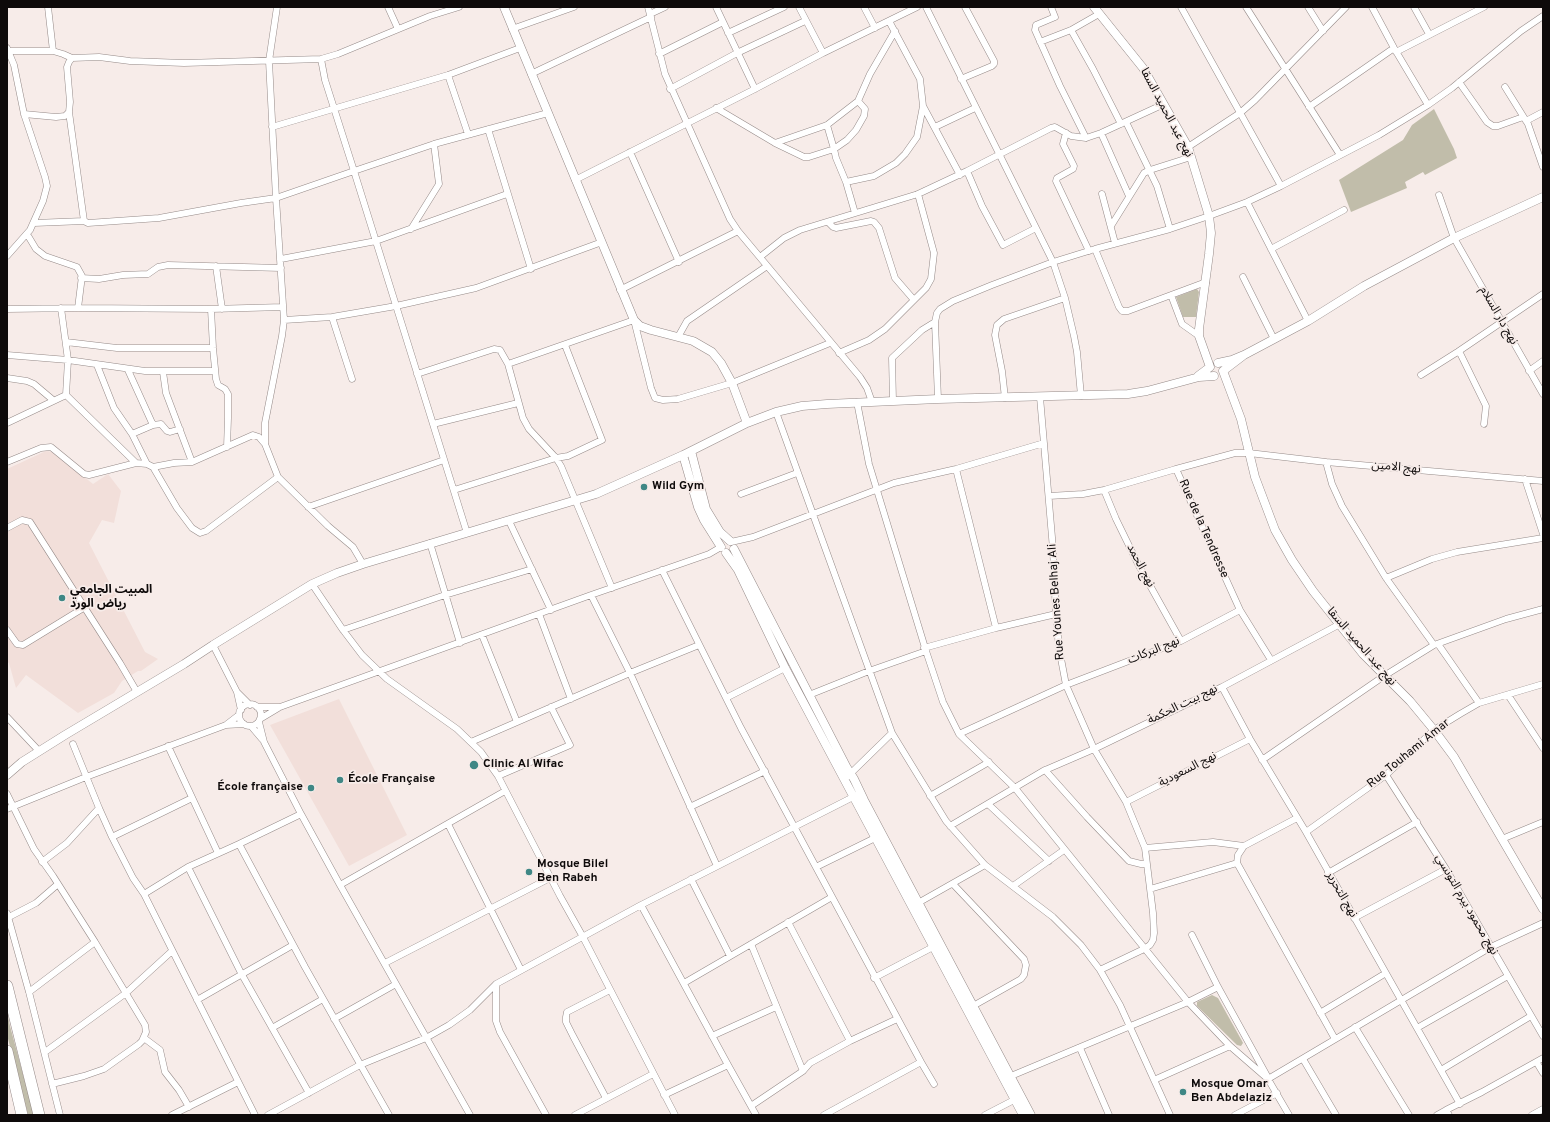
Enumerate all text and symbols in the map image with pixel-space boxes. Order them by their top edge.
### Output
street label: نهج عبد الحميد السقا [1136,66,1196,160]
street label: نهج دار السلام [1476,284,1520,348]
street label: نهج الامين [1371,459,1421,477]
street label: Rue de la Tendresse [1175,477,1231,581]
place label: Wild Gym [652,480,704,494]
marker: Wild Gym [639,482,649,492]
street label: نهج الحمد [1123,542,1157,590]
street label: Rue Younes Belhaj Ali [1046,543,1068,661]
place label: المبيت الجامعي رياض الورد [70,584,152,612]
marker: المبيت الجامعي رياض الورد [57,593,67,603]
street label: نهج عبد الحميد السقا [1323,605,1399,689]
street label: نهج البركات [1126,634,1182,668]
street label: نهج بيت الحكمة [1146,682,1220,728]
street label: Rue Touhami Amar [1365,716,1453,792]
street label: نهج السعودية [1157,749,1219,791]
place label: Clinic Al Wifac [483,758,564,772]
marker: Clinic Al Wifac [468,759,480,771]
place label: École Française [348,773,435,787]
marker: École Française [335,775,345,785]
place label: École française [217,781,303,795]
marker: École française [306,783,316,793]
street label: نهج محمود بيرم التونسي [1431,852,1501,958]
place label: Mosque Bilel Ben Rabeh [537,858,608,886]
marker: Mosque Bilel Ben Rabeh [524,867,534,877]
street label: نهج التحرير [1322,869,1360,921]
place label: Mosque Omar Ben Abdelaziz [1191,1078,1272,1106]
marker: Mosque Omar Ben Abdelaziz [1178,1087,1188,1097]

